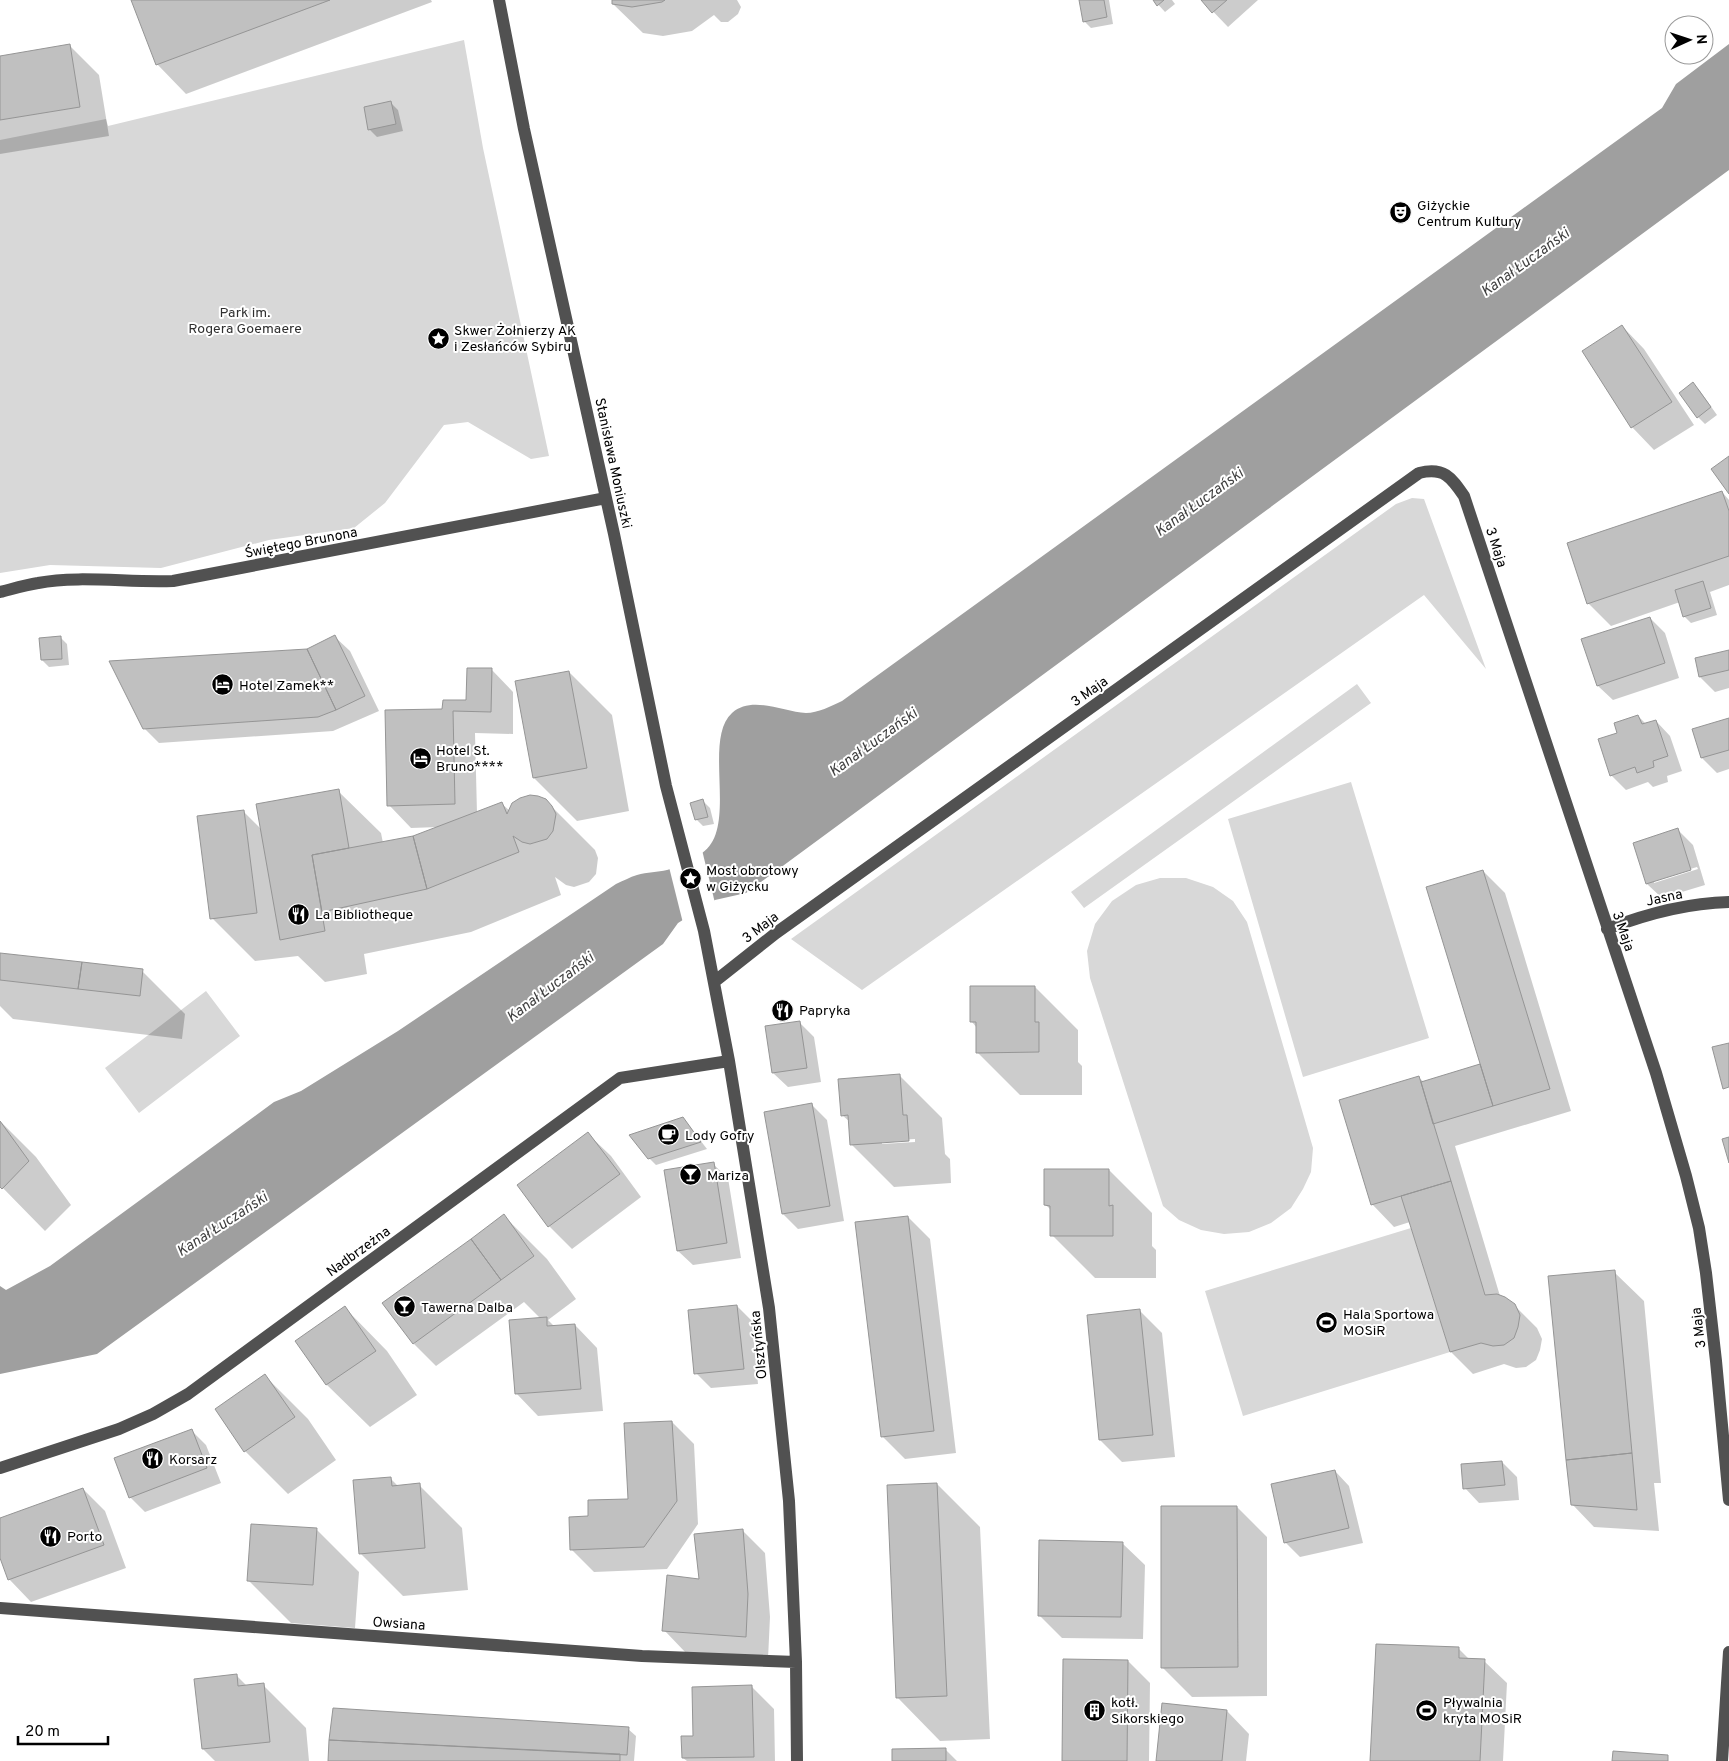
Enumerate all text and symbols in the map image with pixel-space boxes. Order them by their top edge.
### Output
north arrow [1664,15,1714,65]
text: N [1692,34,1709,45]
place label: Giżyckie Centrum Kultury [1417,198,1521,231]
theatre icon: Giżyckie Centrum Kultury [1389,201,1413,225]
water label: Kanał Łuczański [1478,224,1575,302]
park label: Park im. Rogera Goemaere [188,305,302,338]
place label: Skwer Żołnierzy AK i Zesłańców Sybiru [454,322,576,356]
place icon: Skwer Żołnierzy AK i Zesłańców Sybiru [426,326,450,350]
street label: Stanisława Moniuszki [590,396,635,530]
water label: Kanał Łuczański [1152,464,1249,542]
street label: Świętego Brunona [243,523,359,563]
street label: 3 Maja [1481,525,1510,570]
hotel icon: Hotel Zamek** [211,673,235,697]
street label: 3 Maja [1068,673,1112,711]
place label: Hotel Zamek** [239,678,334,695]
water label: Kanał Łuczański [826,704,923,782]
place label: Hotel St. Bruno**** [436,743,504,776]
hotel icon: Hotel St. Bruno**** [408,746,432,770]
place label: Most obrotowy w Giżycku [706,863,799,896]
place icon: Most obrotowy w Giżycku [678,866,702,890]
street label: Jasna [1645,886,1684,911]
restaurant icon: La Bibliotheque [287,902,311,926]
place label: La Bibliotheque [315,907,413,924]
street label: 3 Maja [739,909,782,947]
street label: 3 Maja [1608,909,1637,954]
water label: Kanał Łuczański [503,948,599,1027]
restaurant icon: Papryka [771,998,795,1022]
place label: Papryka [799,1003,850,1020]
cafe icon: Lody Gofry [657,1123,681,1147]
place label: Lody Gofry [685,1128,754,1145]
bar icon: Mariza [679,1163,703,1187]
place label: Mariza [707,1168,749,1185]
water label: Kanał Łuczański [174,1188,273,1262]
street label: Nadbrzeżna [324,1223,394,1281]
bar icon: Tawerna Dalba [393,1295,417,1319]
place label: Tawerna Dalba [421,1300,513,1317]
street label: 3 Maja [1689,1306,1710,1349]
place label: Hala Sportowa MOSiR [1343,1307,1434,1340]
street label: Olsztyńska [747,1310,772,1380]
sports icon: Hala Sportowa MOSiR [1315,1310,1339,1334]
restaurant icon: Korsarz [141,1447,165,1471]
place label: Korsarz [169,1452,217,1469]
restaurant icon: Porto [39,1524,63,1548]
place label: Porto [67,1529,102,1546]
street label: Owsiana [372,1614,426,1635]
place label: kotł. Sikorskiego [1111,1695,1184,1728]
place label: Pływalnia kryta MOSiR [1443,1695,1522,1728]
building icon: kotł. Sikorskiego [1083,1698,1107,1722]
sports icon: Pływalnia kryta MOSiR [1415,1698,1439,1722]
scale bar [18,1714,108,1746]
text: 20 m [25,1723,60,1742]

